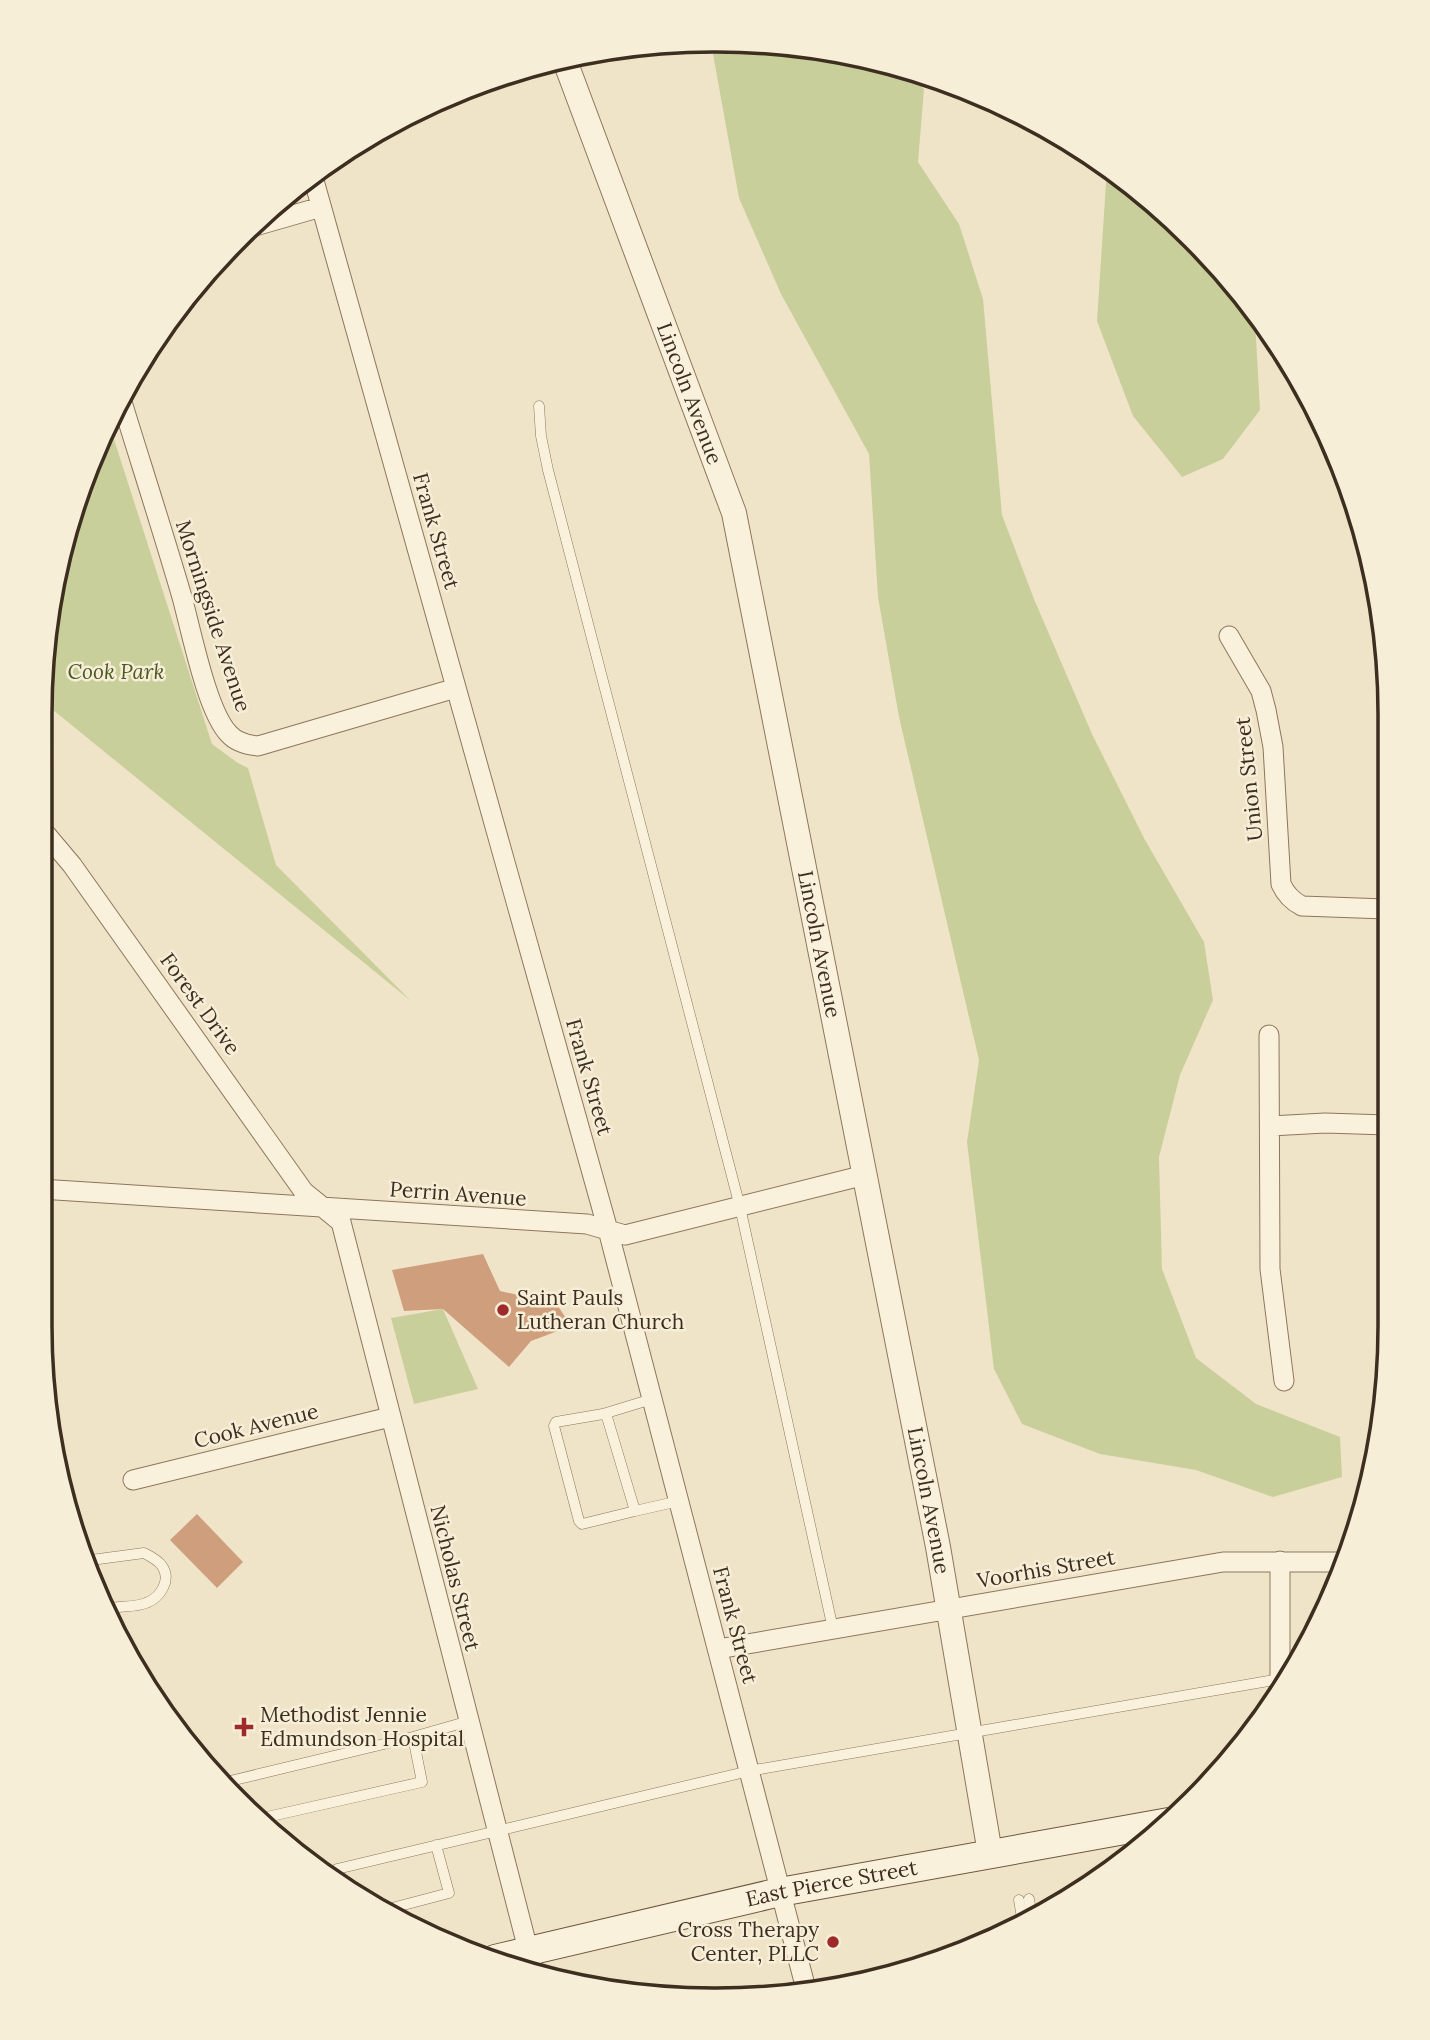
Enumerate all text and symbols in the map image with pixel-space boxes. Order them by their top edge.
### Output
street label: Lincoln Avenue [651,319,729,468]
street label: Frank Street [407,469,466,593]
street label: Morningside Avenue [170,517,257,715]
park label: Cook Park [68,658,164,685]
street label: Union Street [1228,715,1268,842]
street label: Lincoln Avenue [792,868,847,1020]
street label: Forest Drive [154,947,247,1060]
street label: Frank Street [560,1015,619,1139]
street label: Perrin Avenue [388,1175,528,1212]
place label: Saint Pauls Lutheran Church [517,1284,684,1335]
marker: Saint Pauls Lutheran Church [495,1302,511,1318]
street label: Cook Avenue [191,1397,321,1454]
street label: Lincoln Avenue [902,1424,956,1576]
street label: Nicholas Street [424,1502,487,1654]
street label: Voorhis Street [974,1543,1118,1594]
street label: Frank Street [707,1563,764,1687]
place label: Methodist Jennie Edmundson Hospital [260,1701,464,1752]
marker: Methodist Jennie Edmundson Hospital [234,1717,254,1737]
street label: East Pierce Street [743,1853,920,1913]
place label: Cross Therapy Center, PLLC [677,1916,819,1967]
marker: Cross Therapy Center, PLLC [825,1934,841,1950]

